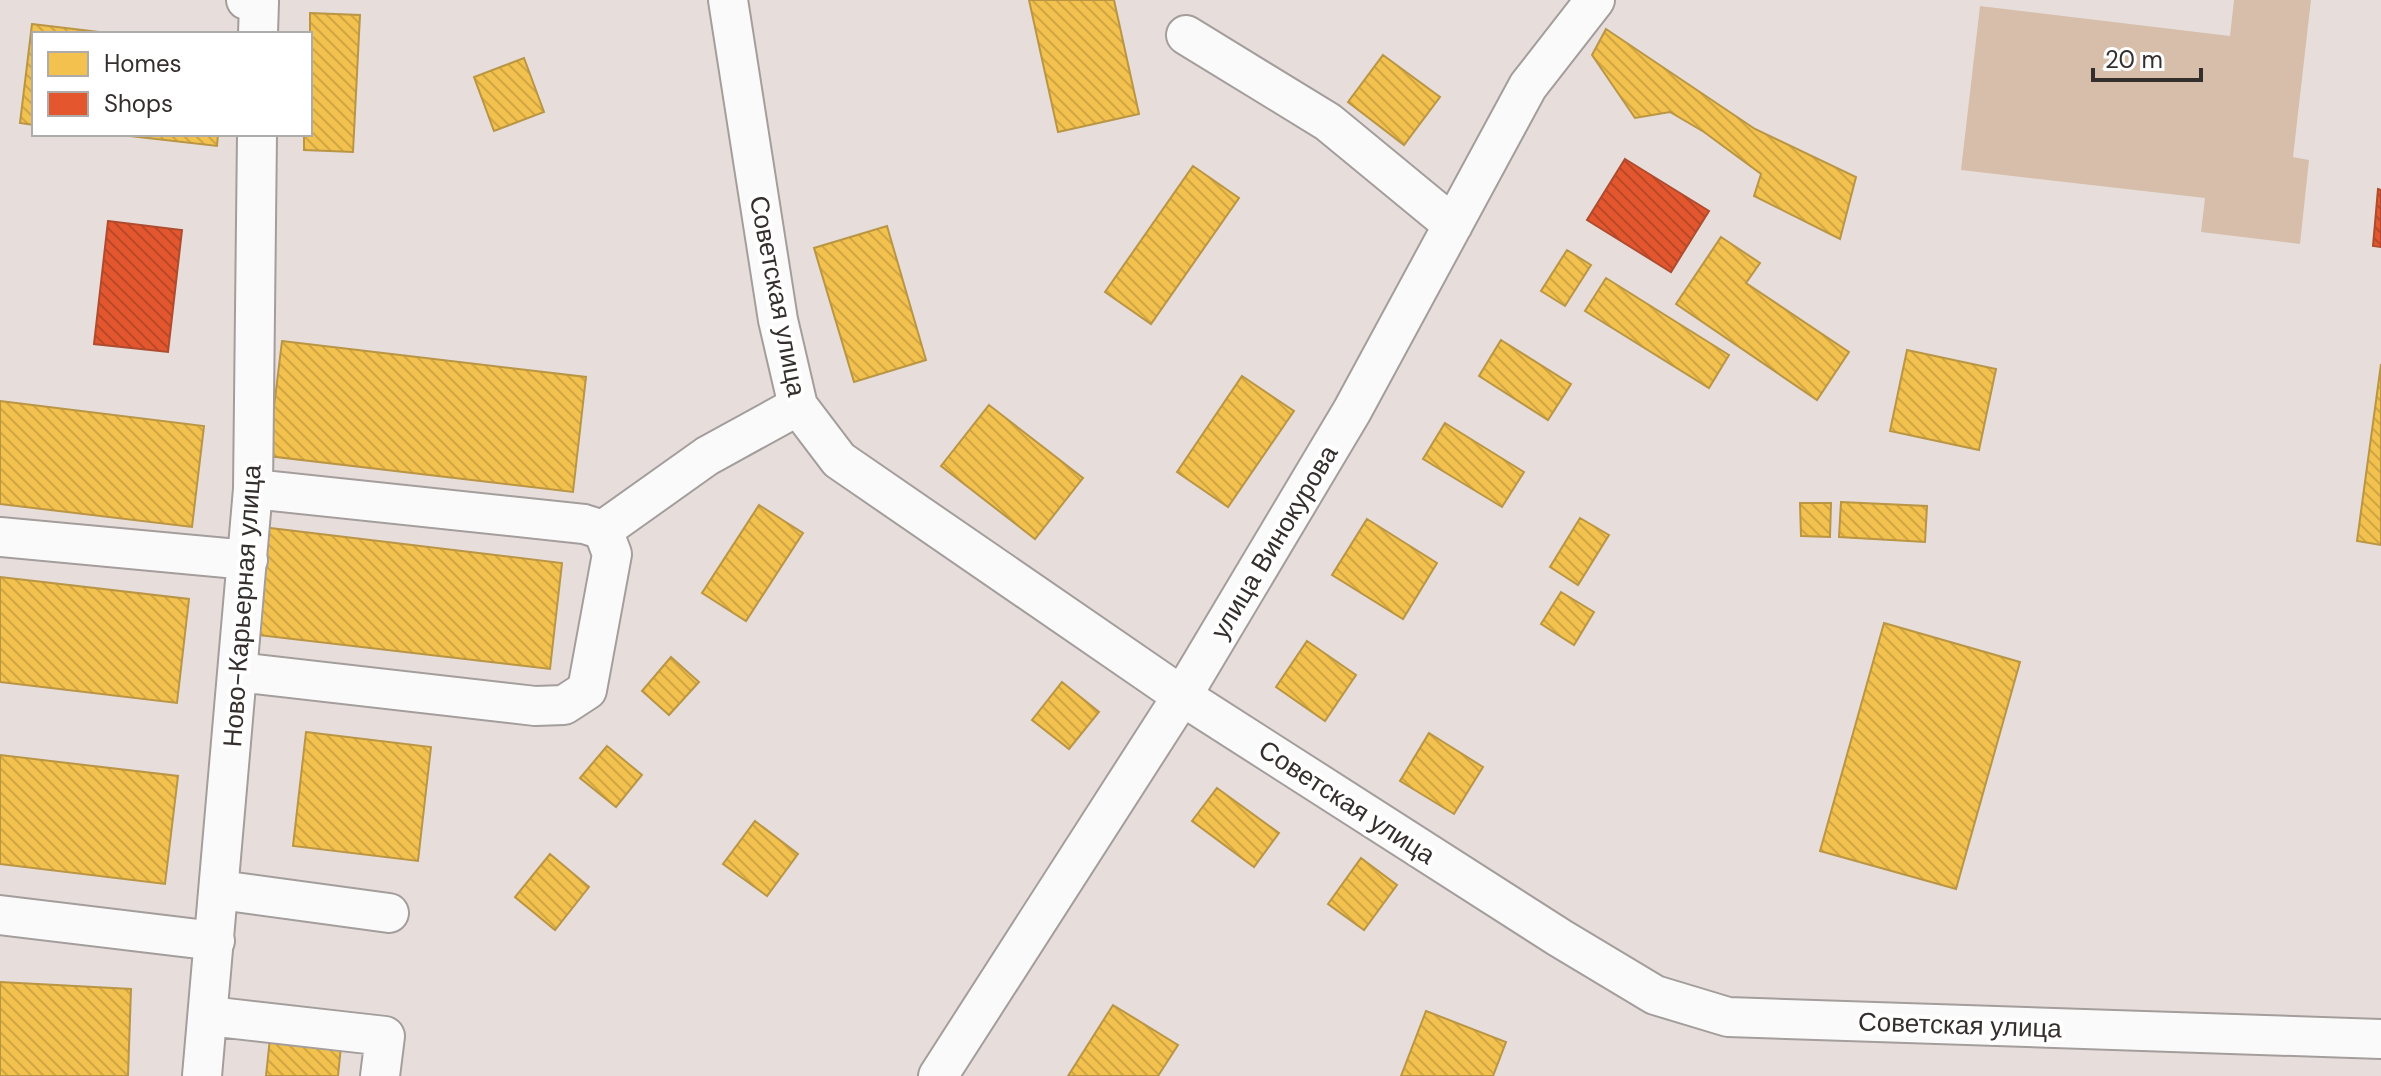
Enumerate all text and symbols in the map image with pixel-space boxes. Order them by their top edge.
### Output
legend [32,32,312,136]
scale bar [2093,32,2201,82]
text: 20 m [2105,44,2163,75]
text: Homes [104,48,182,79]
text: Shops [104,88,173,119]
street label: Советская улица [742,193,814,400]
street label: улица Винокурова [1203,438,1346,645]
street label: Ново-Карьерная улица [215,463,269,748]
street label: Советская улица [1252,732,1442,872]
street label: Советская улица [1858,1004,2063,1046]

